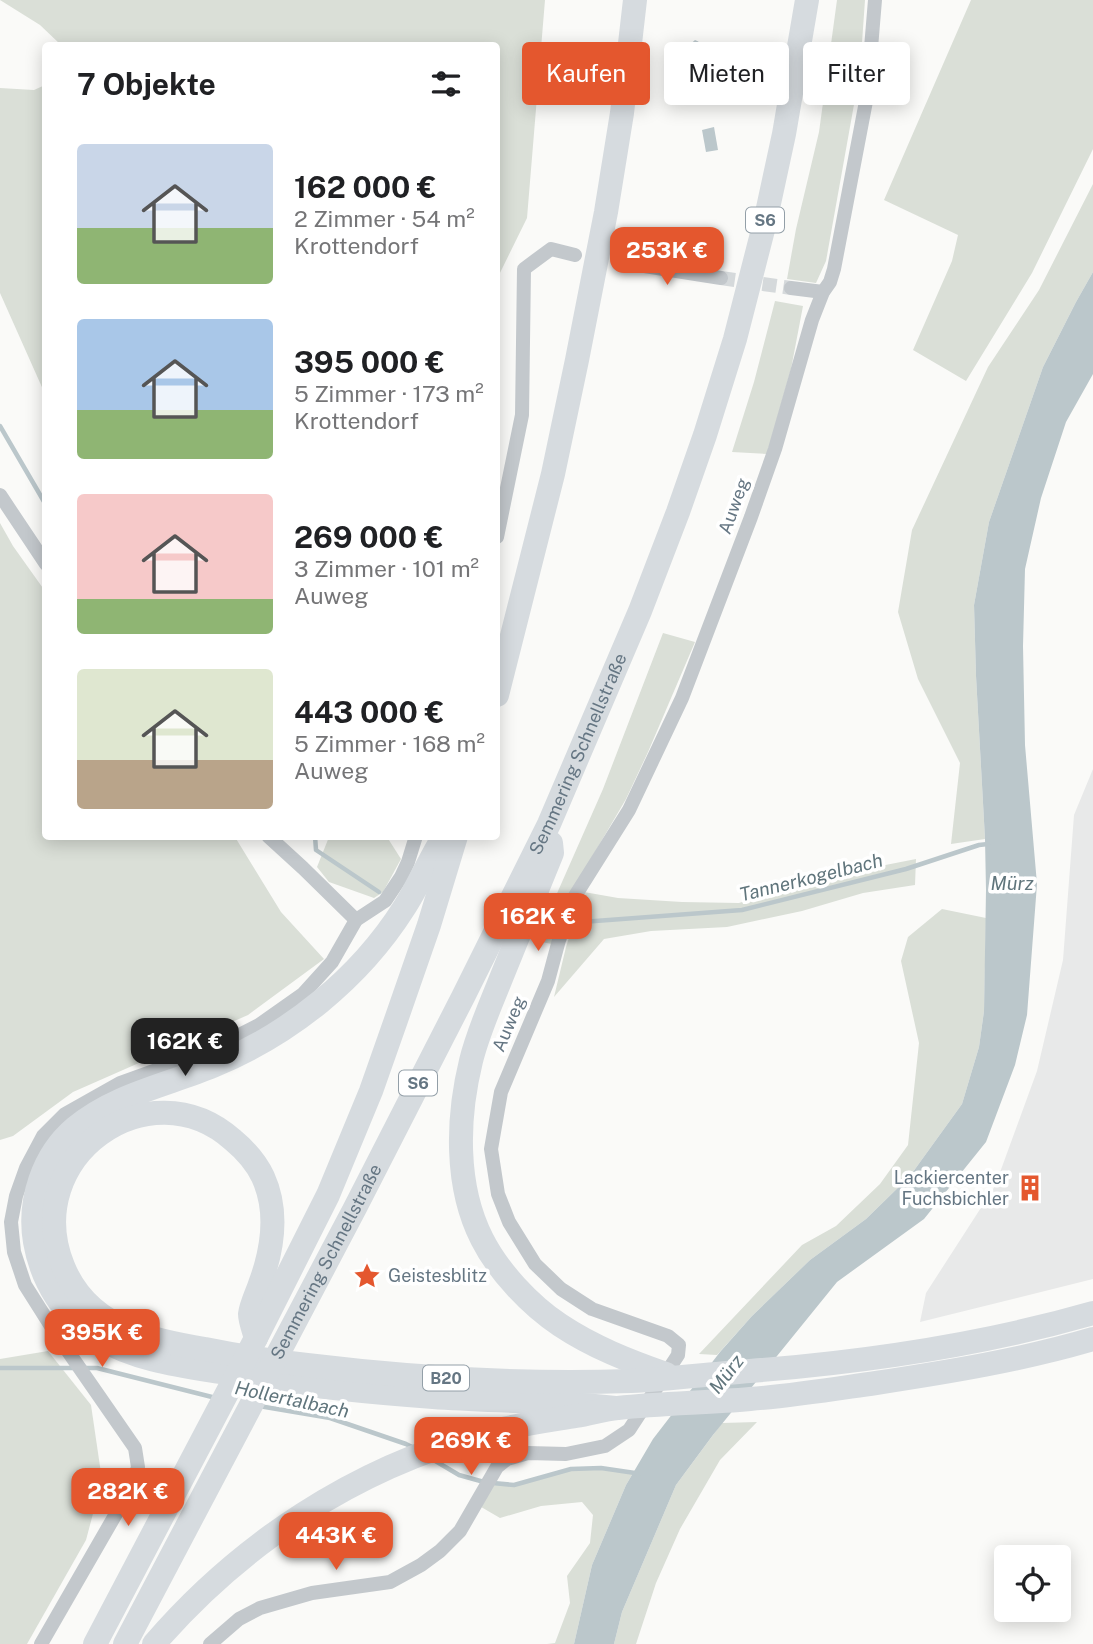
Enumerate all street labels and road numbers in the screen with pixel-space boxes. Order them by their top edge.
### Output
road number: S6 [746,208,784,232]
street label: Auweg [714,475,753,537]
street label: Semmering Schnellstraße [524,650,631,858]
street label: Auweg [487,993,530,1055]
road number: S6 [399,1070,437,1096]
street label: Semmering Schnellstraße [266,1160,386,1363]
road number: B20 [423,1366,469,1390]

